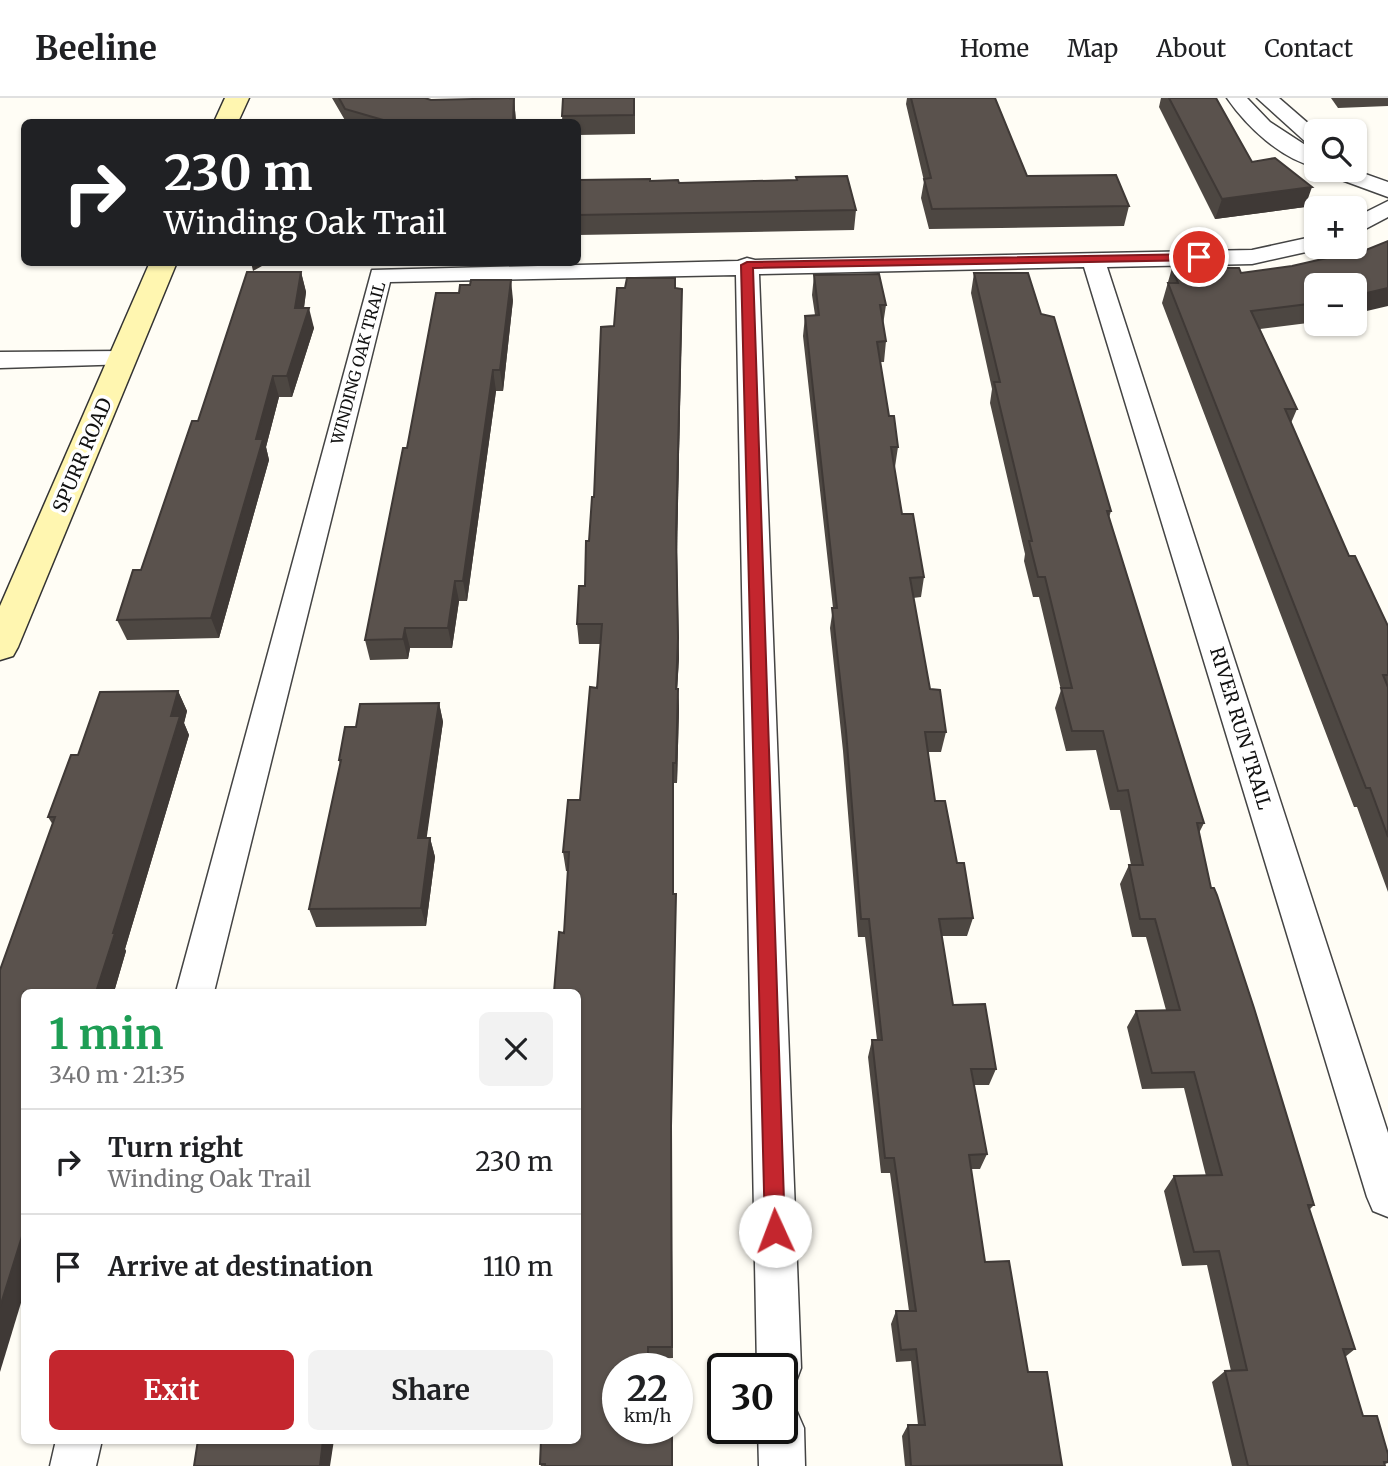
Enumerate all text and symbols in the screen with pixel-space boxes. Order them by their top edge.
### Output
text: Beeline [35,28,157,69]
text: Home [960,33,1029,64]
text: Map [1067,33,1118,64]
text: About [1156,33,1226,64]
text: Contact [1264,33,1353,64]
map controls [1304,119,1367,336]
button: search [1304,119,1367,182]
text: 230 m [164,142,312,203]
icon: right [49,147,140,238]
button: + [1304,196,1367,259]
text: Winding Oak Trail [164,203,447,243]
pin [1169,227,1229,287]
icon: arrive [1180,238,1218,276]
button: − [1304,273,1367,336]
street label: WINDING OAK TRAIL [326,279,389,448]
street label: SPURR ROAD [47,394,117,516]
street label: RIVER RUN TRAIL [1205,644,1277,812]
text: 1 min [49,1008,163,1060]
button: close [479,1012,553,1086]
text: 340 m · 21:35 [49,1060,185,1089]
text: Turn right [108,1131,243,1164]
icon: right [49,1143,87,1181]
text: 230 m [475,1145,553,1178]
text: Winding Oak Trail [108,1164,311,1193]
position arrow [738,1194,812,1268]
icon: arrive [49,1248,87,1286]
text: Arrive at destination [108,1250,373,1283]
text: 110 m [483,1250,553,1283]
button: Exit [49,1350,294,1430]
button: Share [308,1350,553,1430]
speed limit sign: 30 [707,1353,798,1444]
text: 22 [627,1367,668,1411]
text: km/h [624,1404,671,1427]

